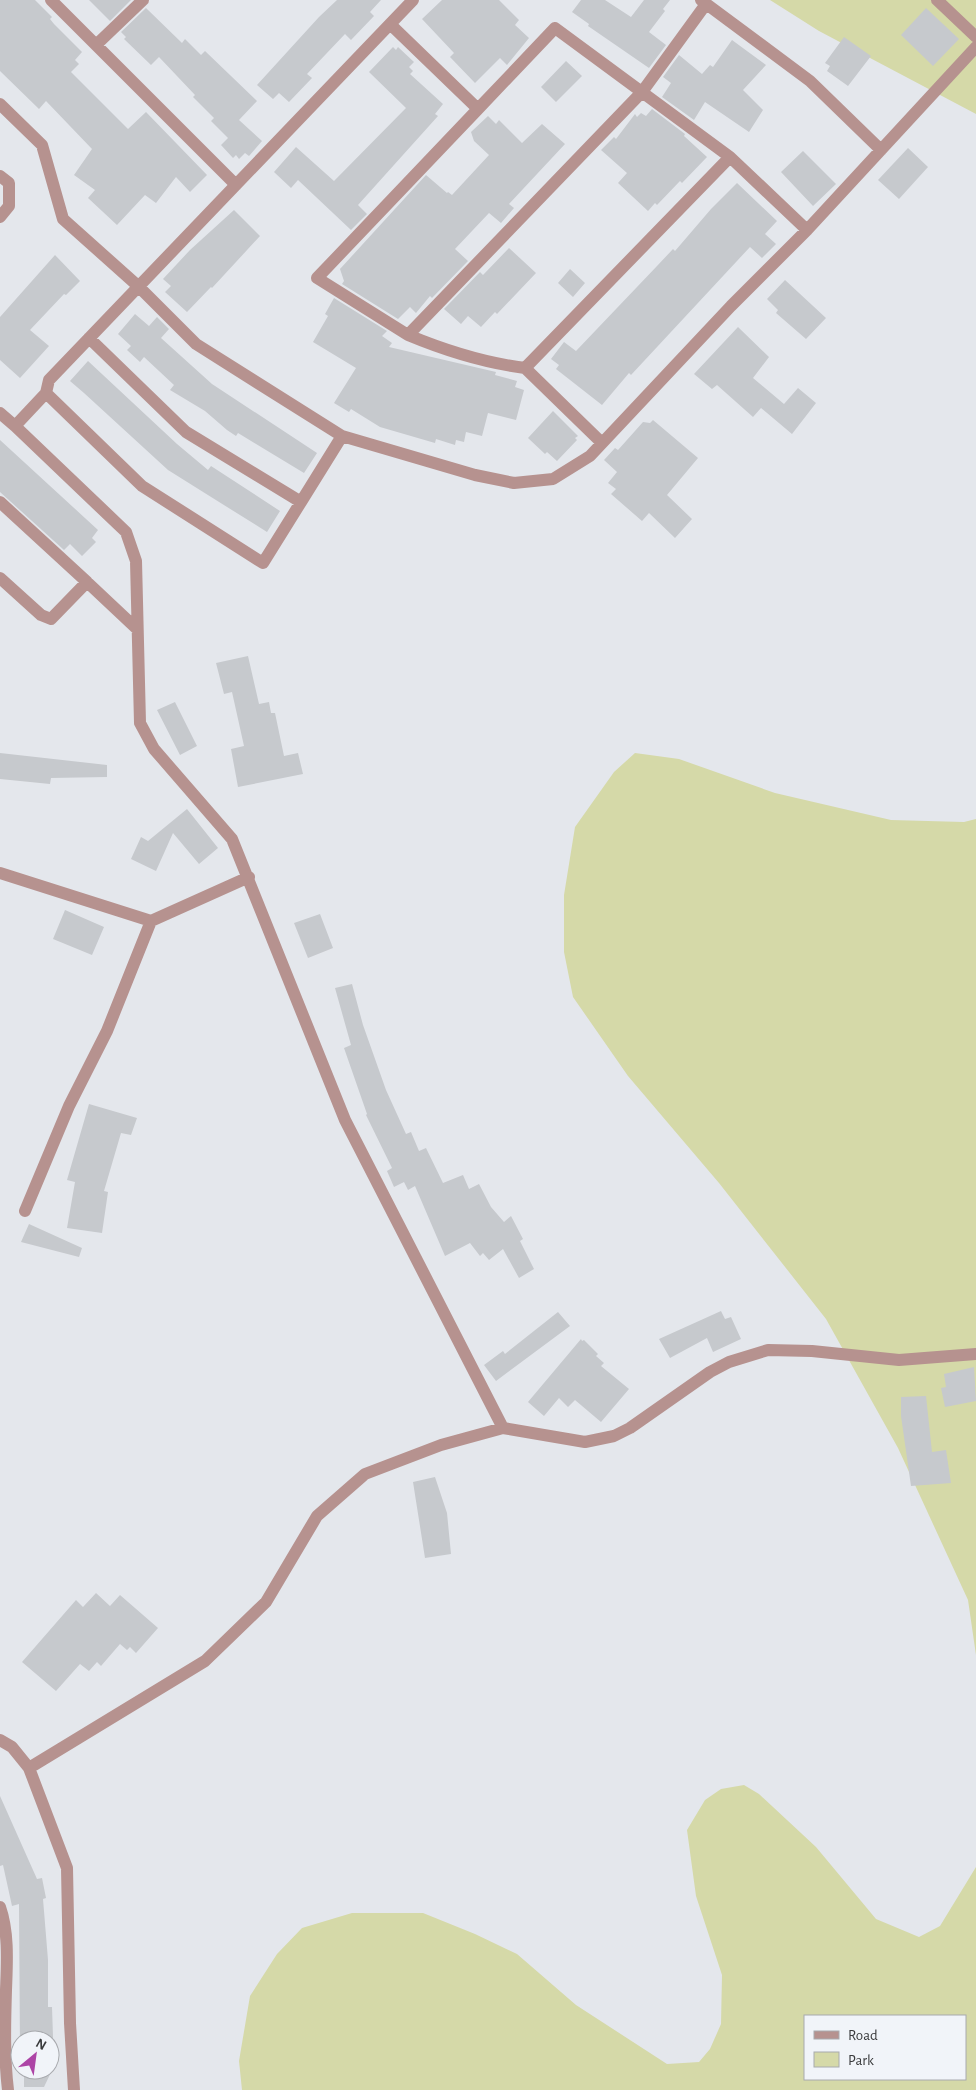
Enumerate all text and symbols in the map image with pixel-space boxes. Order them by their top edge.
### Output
legend [804,2015,966,2080]
text: Road [848,2028,878,2043]
north arrow [10,2030,60,2080]
text: N [33,2036,48,2053]
text: Park [848,2053,874,2068]

